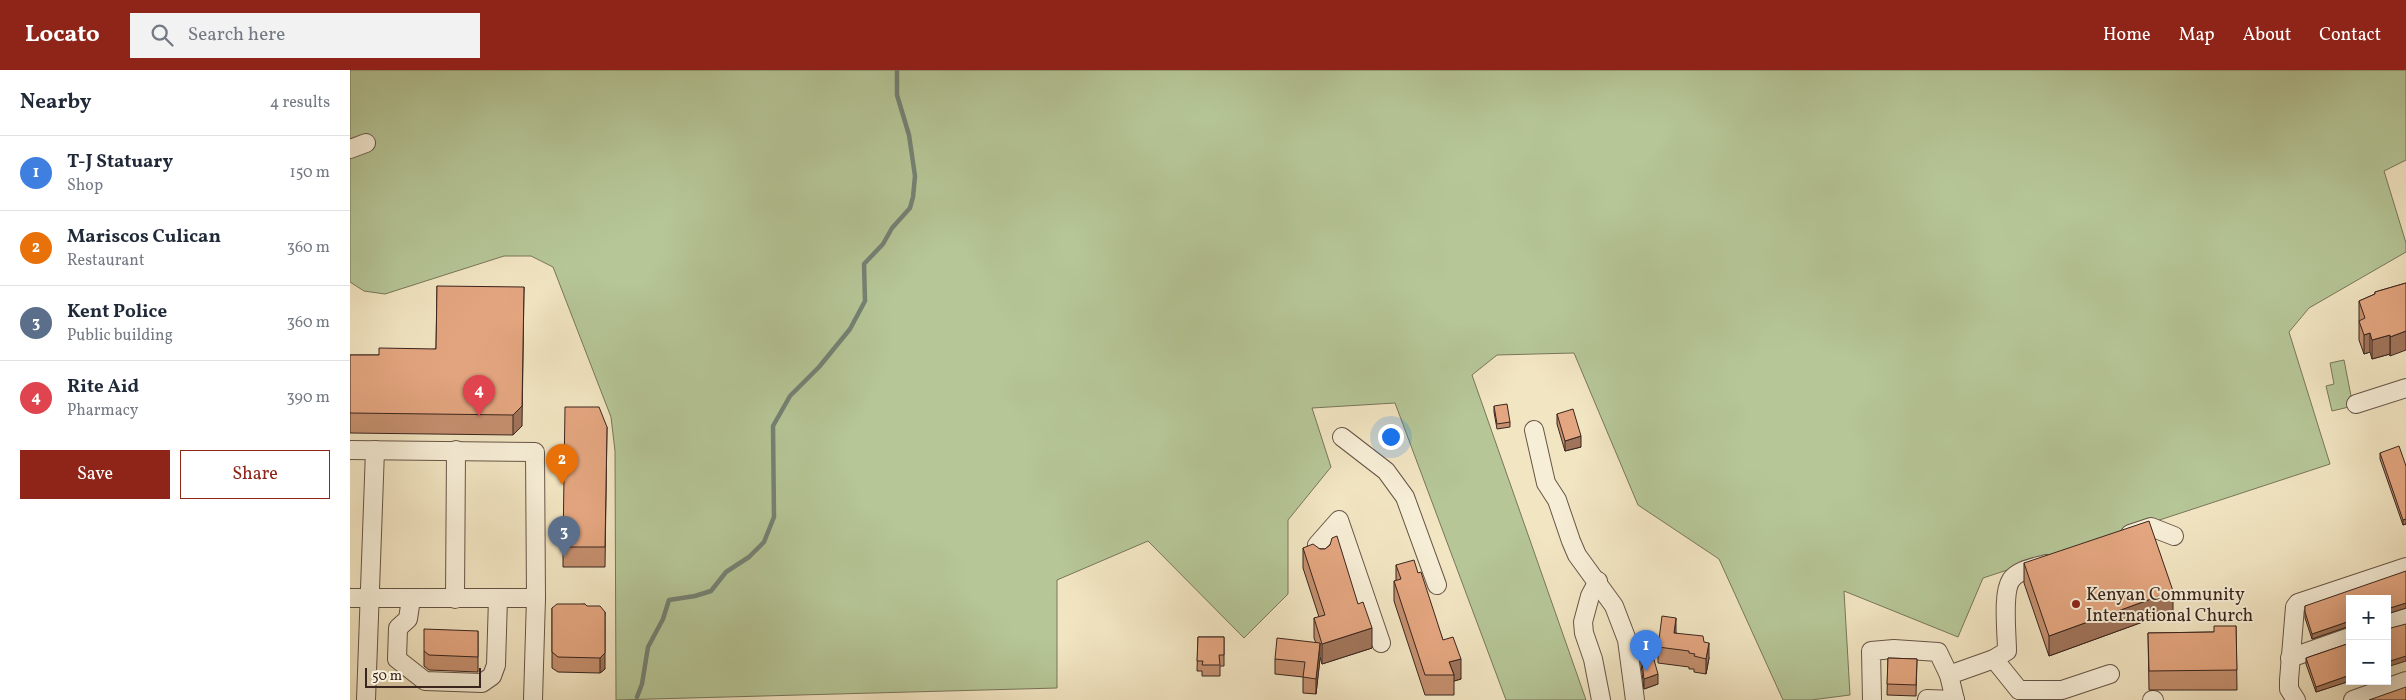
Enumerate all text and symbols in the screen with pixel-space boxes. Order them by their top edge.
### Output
search box [130,13,480,58]
text: Locato [25,18,100,52]
icon: search [148,21,176,49]
text: Search here [188,22,285,48]
text: Home [2103,23,2151,48]
text: Map [2179,23,2215,48]
text: About [2243,23,2291,48]
text: Contact [2319,23,2381,48]
text: Nearby [20,88,91,117]
text: 4 results [270,92,330,114]
text: T-J Statuary [67,149,173,175]
text: 1 [33,162,39,184]
text: 150 m [289,162,330,184]
text: Shop [67,175,103,197]
text: Mariscos Culican [67,224,221,250]
text: 2 [32,237,40,259]
text: 360 m [287,237,330,259]
text: Restaurant [67,250,145,272]
text: Kent Police [67,299,167,325]
text: 3 [32,312,40,334]
text: 360 m [287,312,330,334]
text: Public building [67,325,173,347]
text: Rite Aid [67,374,139,400]
pin: 4 [463,375,495,416]
text: 4 [31,387,41,409]
text: 390 m [287,387,330,409]
text: Pharmacy [67,400,138,422]
your location [1378,424,1404,450]
pin: 2 [546,444,578,485]
button: Save [20,450,170,499]
button: Share [180,450,330,499]
pin: 3 [548,516,580,557]
place label: Kenyan Community International Church [2086,583,2254,629]
map controls [2346,595,2391,685]
button: + [2346,595,2391,640]
marker: Kenyan Community International Church [2070,598,2082,610]
pin: 1 [1630,630,1662,671]
button: − [2346,640,2391,685]
scale bar [365,665,481,688]
text: 50 m [372,667,402,686]

